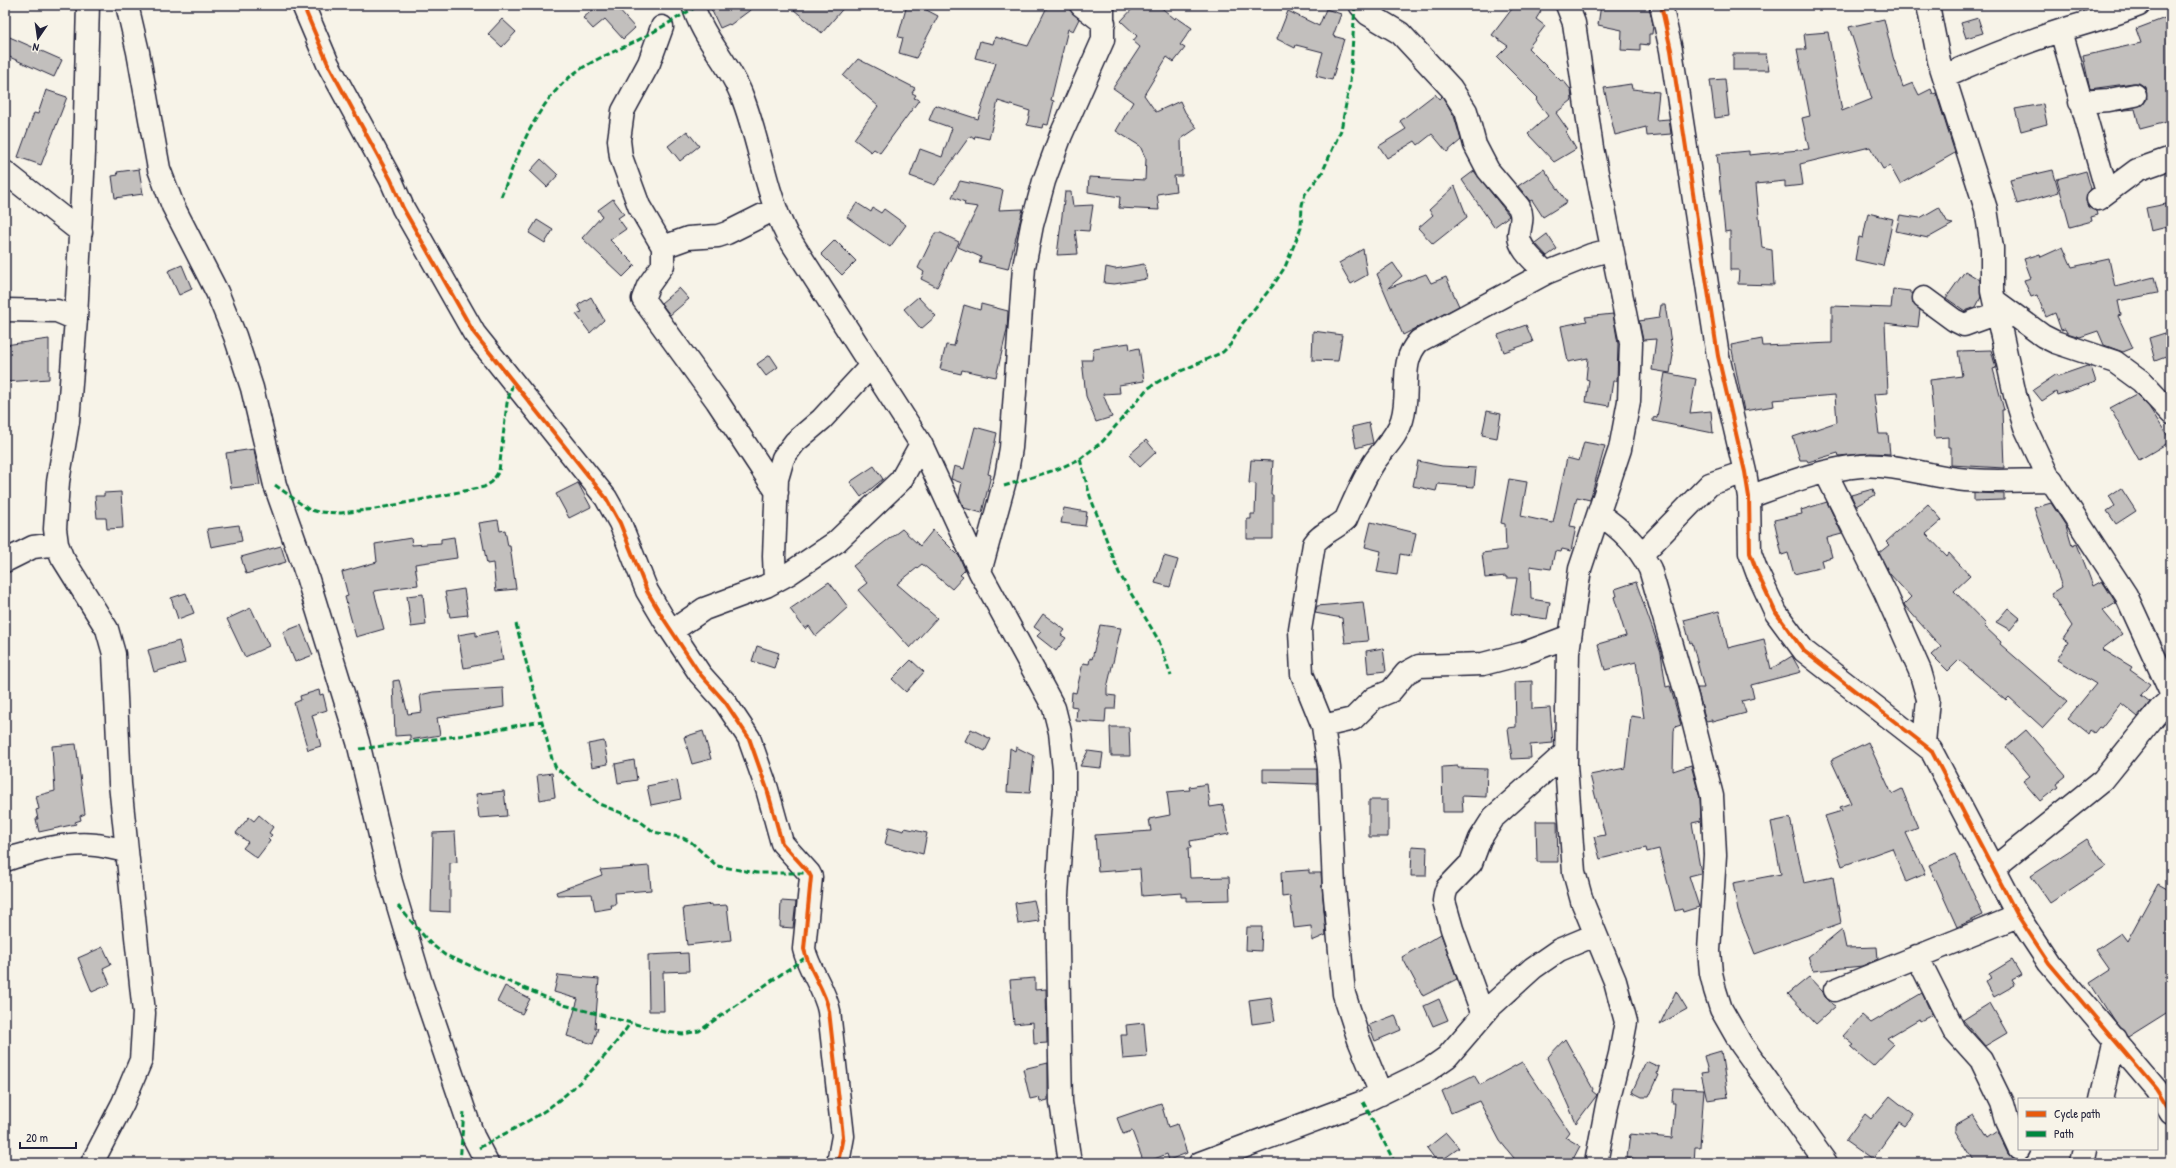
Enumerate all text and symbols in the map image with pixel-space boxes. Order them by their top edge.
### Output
north arrow [18,18,58,58]
text: N [31,40,40,55]
legend [2018,1098,2158,1150]
text: Cycle path [2054,1105,2100,1122]
scale bar [20,1124,76,1150]
text: Path [2054,1125,2074,1142]
text: 20 m [26,1129,48,1146]

